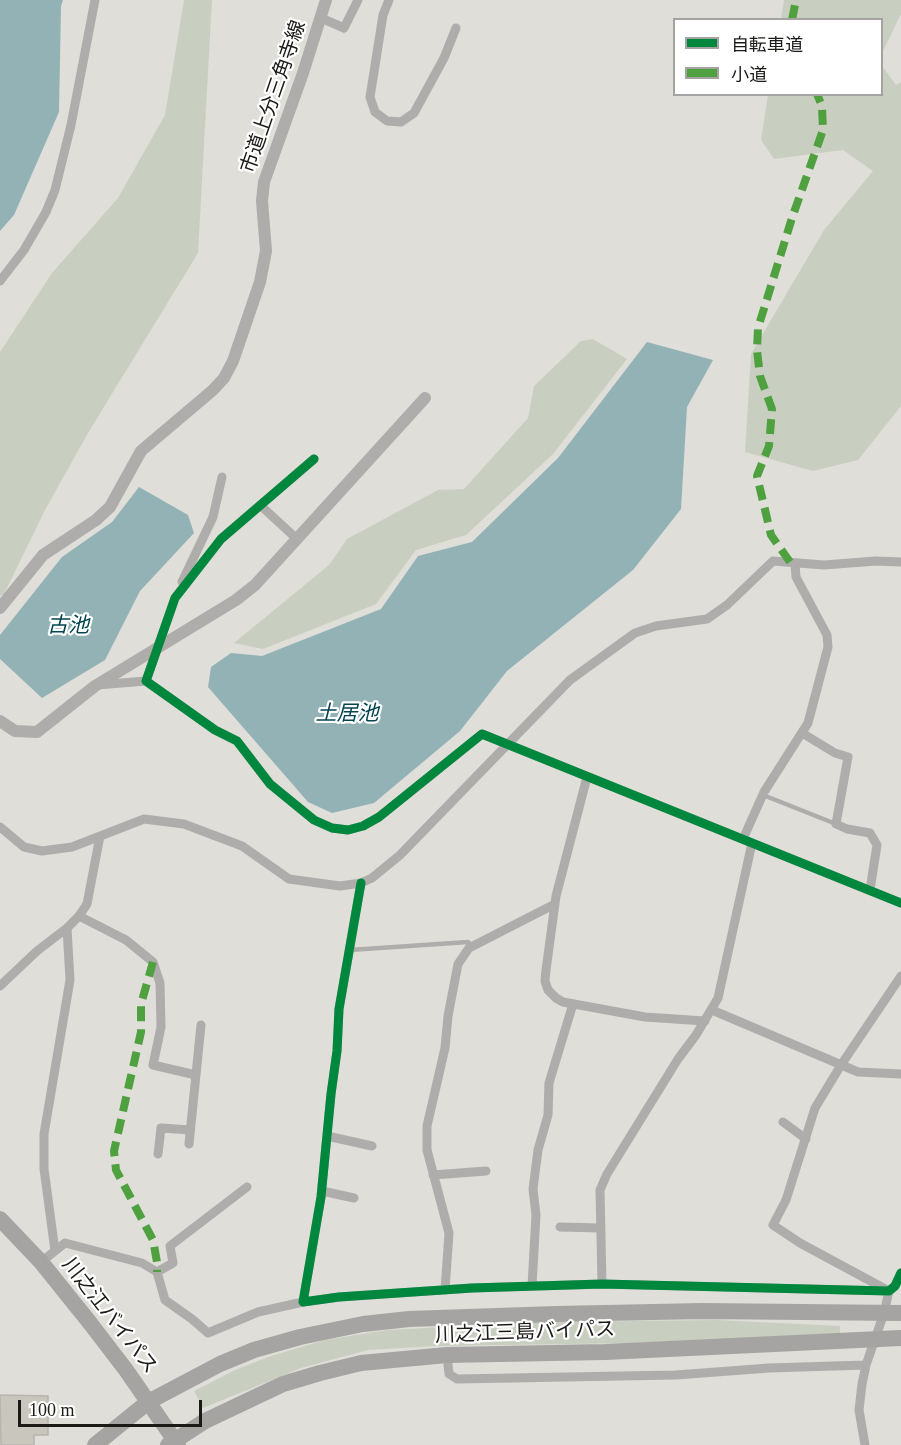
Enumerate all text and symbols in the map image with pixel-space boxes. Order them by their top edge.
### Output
street label: 市道上分三角寺線 [237,17,311,177]
legend [673,18,883,96]
text: 自転車道 [731,35,803,55]
text: 小道 [731,65,767,85]
water label: 古池 [47,613,89,639]
water label: 土居池 [316,701,378,727]
street label: 川之江バイパス [56,1253,162,1379]
street label: 川之江三島バイパス [435,1318,615,1348]
scale bar [21,1388,206,1426]
text: 100 m [29,1400,75,1420]

